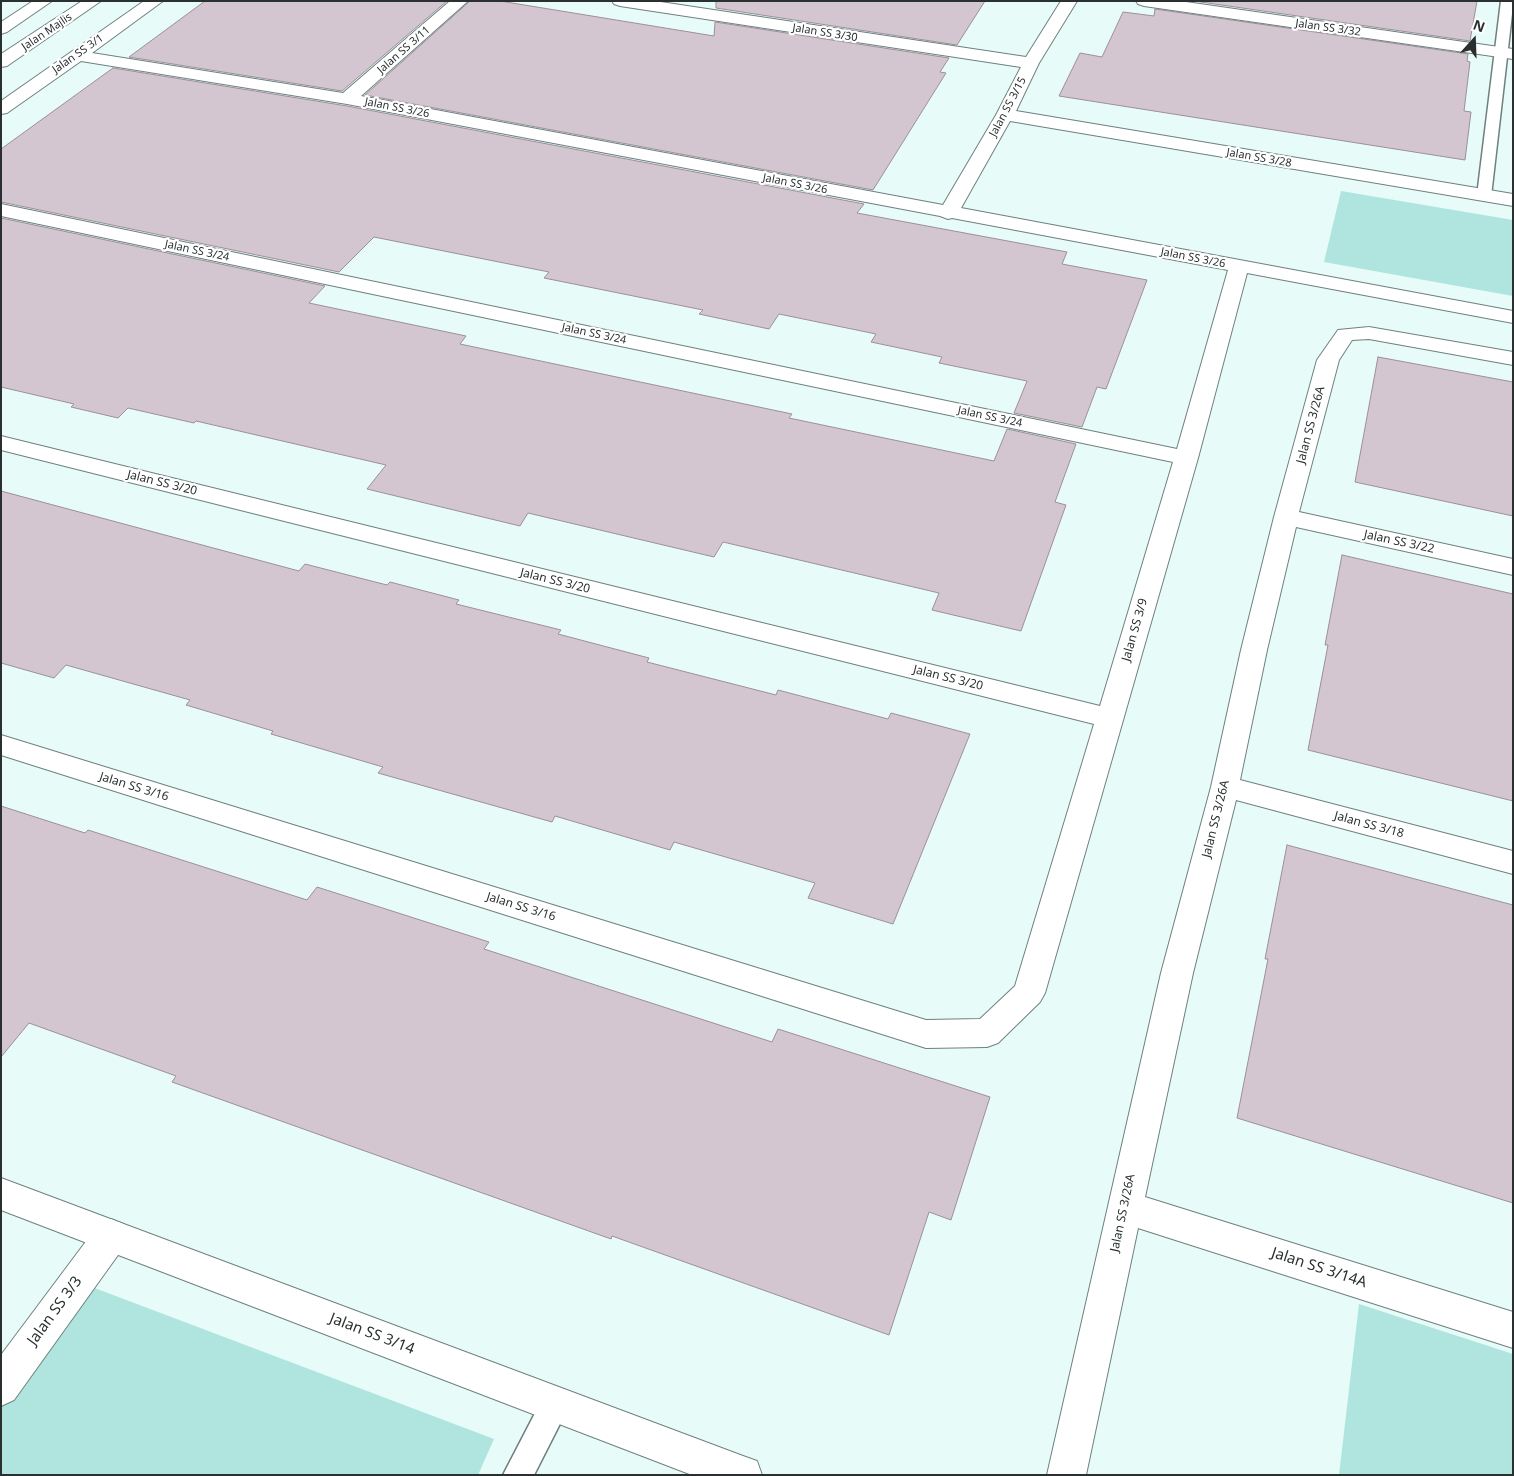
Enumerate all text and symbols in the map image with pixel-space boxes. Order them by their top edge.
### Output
street label: Jalan Majlis [19,10,75,54]
north arrow [1449,15,1499,65]
text: N [1471,15,1488,36]
street label: Jalan SS 3/32 [1295,17,1361,39]
street label: Jalan SS 3/30 [791,21,859,45]
street label: Jalan SS 3/11 [375,23,433,77]
street label: Jalan SS 3/1 [50,32,106,76]
street label: Jalan SS 3/15 [987,75,1029,139]
street label: Jalan SS 3/26 [363,95,431,121]
street label: Jalan SS 3/28 [1225,146,1293,170]
street label: Jalan SS 3/26 [761,171,829,197]
street label: Jalan SS 3/24 [163,238,231,264]
street label: Jalan SS 3/26 [1159,245,1227,271]
street label: Jalan SS 3/24 [560,321,628,347]
street label: Jalan SS 3/26A [1294,385,1328,465]
street label: Jalan SS 3/24 [956,404,1024,430]
street label: Jalan SS 3/20 [125,467,199,499]
street label: Jalan SS 3/22 [1362,528,1436,556]
street label: Jalan SS 3/20 [518,565,592,597]
street label: Jalan SS 3/9 [1119,597,1151,663]
street label: Jalan SS 3/20 [911,662,985,694]
street label: Jalan SS 3/16 [98,770,170,804]
street label: Jalan SS 3/26A [1199,779,1233,859]
street label: Jalan SS 3/18 [1332,809,1406,841]
street label: Jalan SS 3/16 [485,890,557,924]
street label: Jalan SS 3/26A [1108,1173,1138,1253]
street label: Jalan SS 3/14A [1269,1244,1369,1292]
street label: Jalan SS 3/3 [24,1273,86,1349]
street label: Jalan SS 3/14 [327,1310,417,1358]

